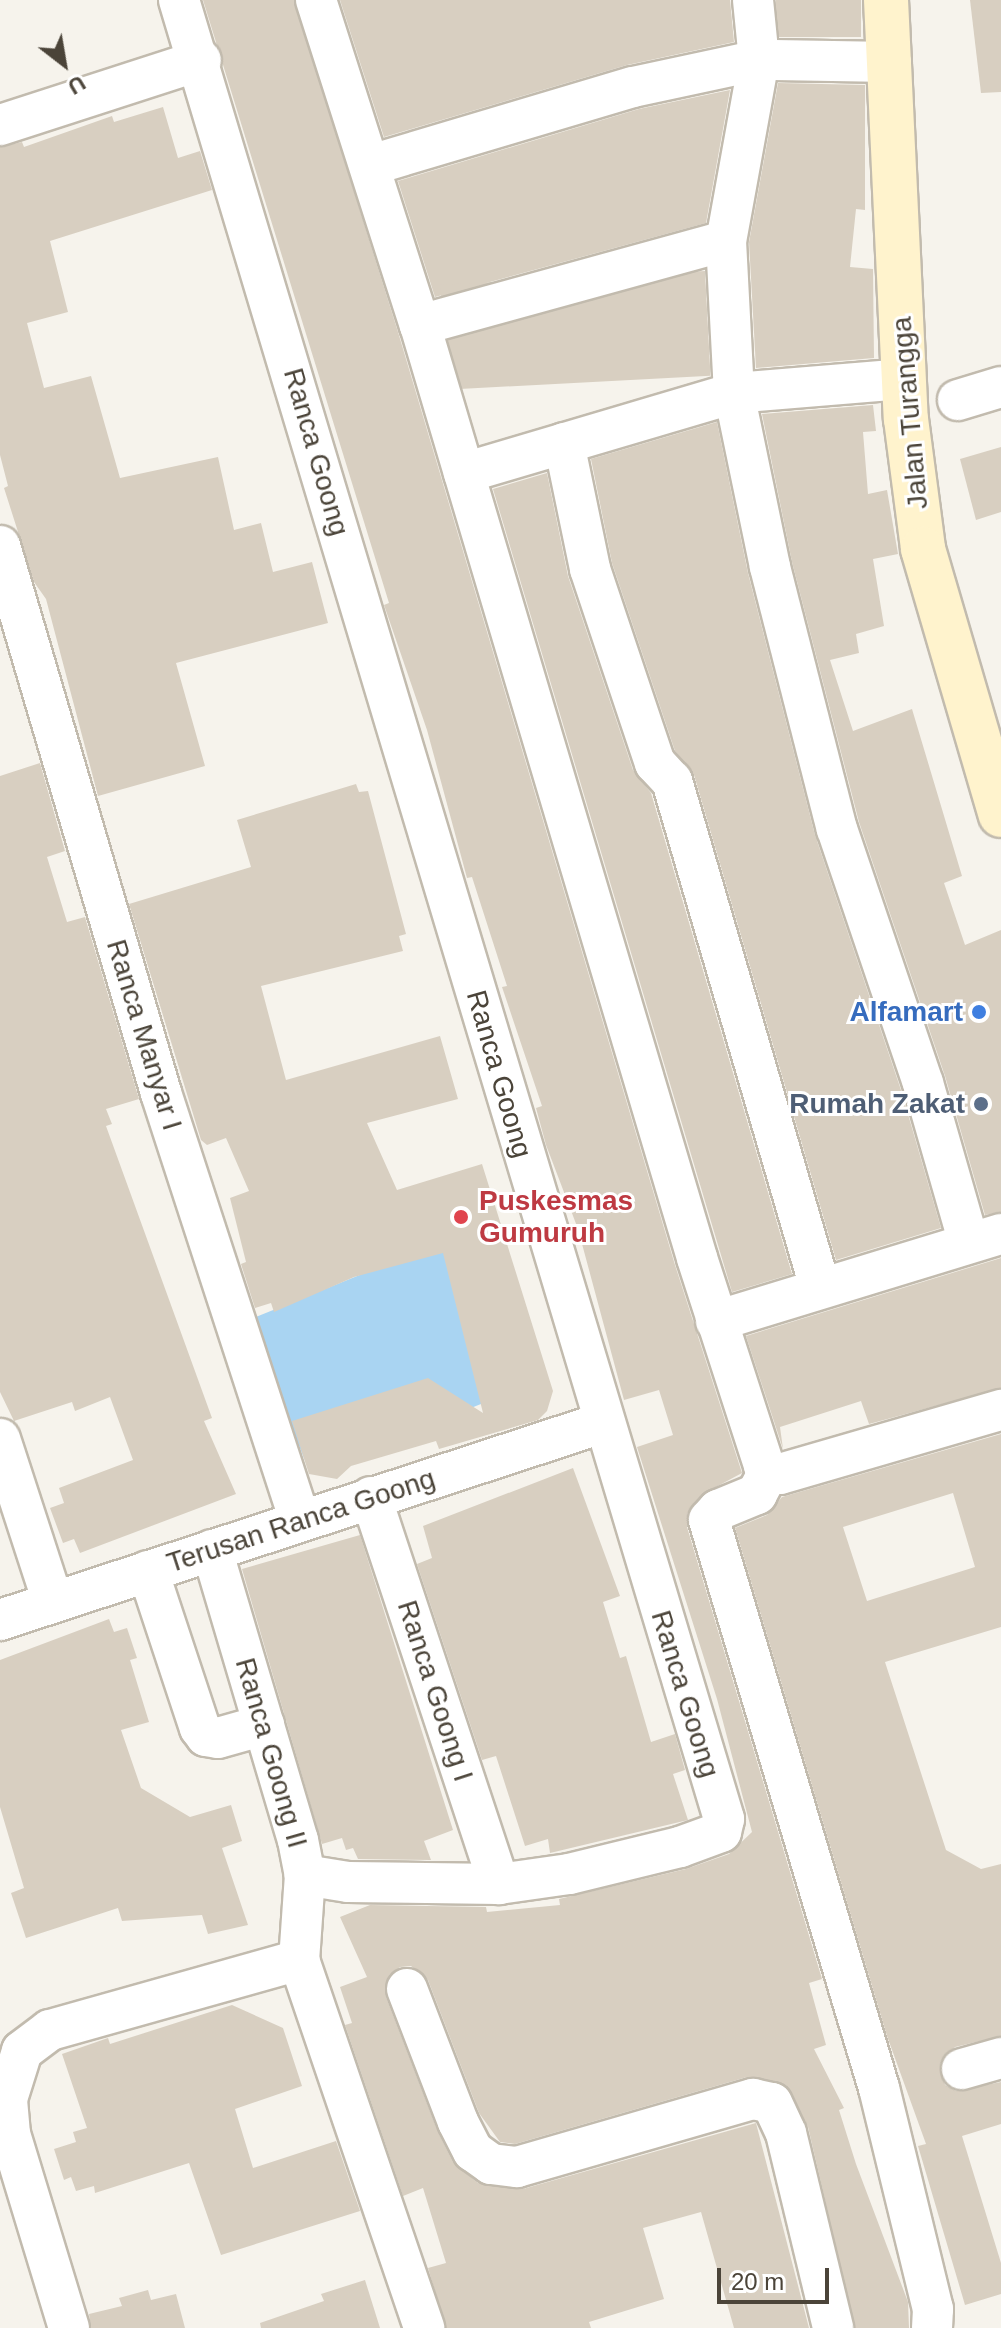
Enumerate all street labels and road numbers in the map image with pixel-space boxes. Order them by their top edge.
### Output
street label: Jalan Turangga [885,315,935,511]
street label: Ranca Goong [276,364,356,540]
street label: Ranca Manyar I [99,936,189,1134]
street label: Ranca Goong [459,986,539,1162]
street label: Terusan Ranca Goong [163,1462,439,1580]
street label: Ranca Goong I [390,1596,480,1786]
street label: Ranca Goong [644,1606,726,1782]
street label: Ranca Goong II [228,1654,314,1852]

